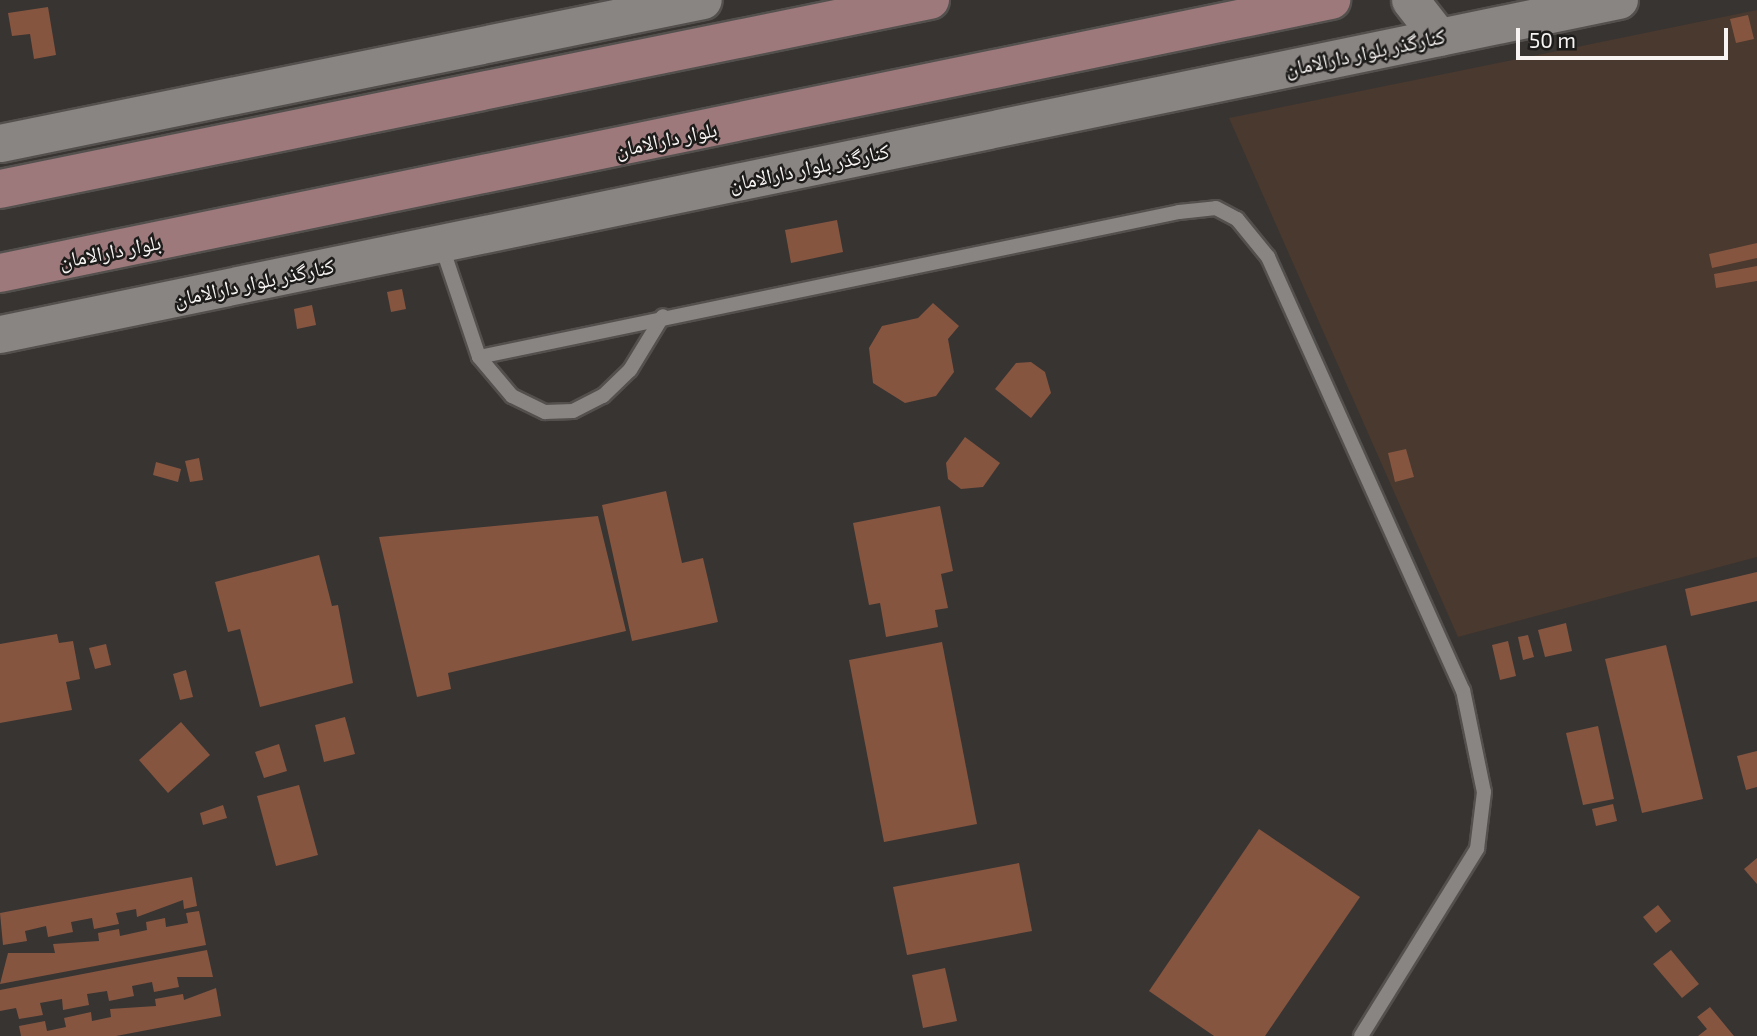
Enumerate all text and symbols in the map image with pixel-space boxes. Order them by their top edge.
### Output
scale bar [1519,14,1731,58]
street label: کنارگذر بلوار دارالامان [1283,23,1447,81]
text: 50 m [1529,27,1576,52]
street label: بلوار دارالامان [613,116,719,162]
street label: کنارگذر بلوار دارالامان [727,138,891,196]
street label: بلوار دارالامان [57,229,163,273]
street label: کنارگذر بلوار دارالامان [172,253,336,311]

